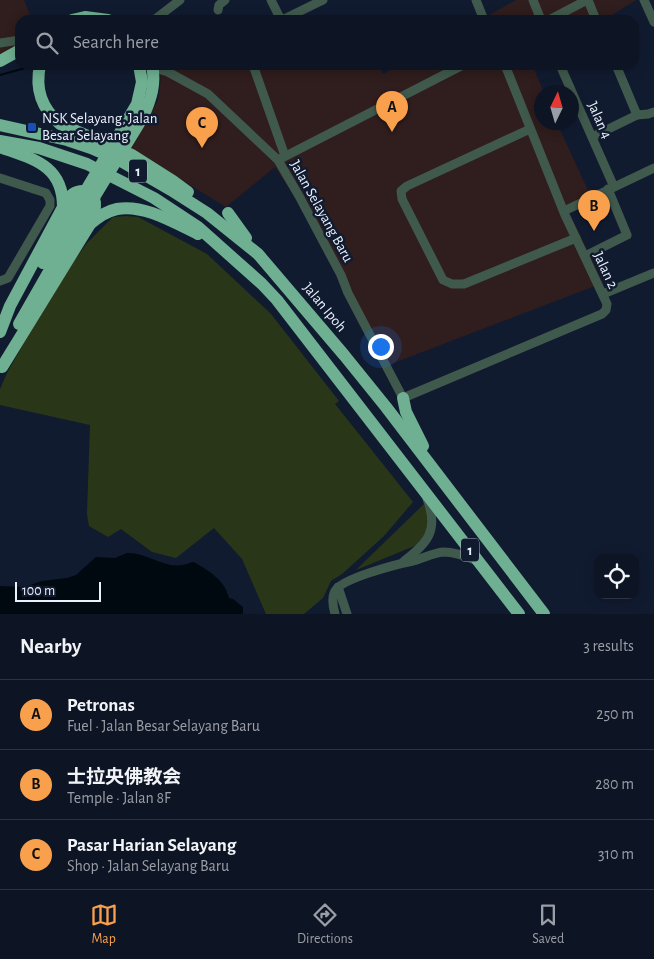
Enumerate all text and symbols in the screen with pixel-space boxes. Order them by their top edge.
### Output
search box [15,15,639,70]
icon: search [33,29,61,57]
text: Search here [73,33,159,52]
north arrow [534,85,579,130]
pin: A [376,91,408,132]
street label: Jalan 4 [585,99,614,141]
pin: C [186,107,218,148]
place label: NSK Selayang, Jalan Besar Selayang [42,111,158,143]
marker: NSK Selayang, Jalan Besar Selayang [26,121,38,133]
street label: Jalan Selayang Baru [287,158,356,265]
road number: 1 [129,160,147,182]
pin: B [578,190,610,231]
street label: Jalan 2 [591,249,621,291]
street label: Jalan Ipoh [300,280,349,335]
your location [368,334,394,360]
road number: 1 [461,538,479,562]
map controls [594,554,639,599]
button: locate [594,554,639,599]
scale bar [15,579,101,602]
text: 100 m [22,584,55,598]
text: Nearby [20,636,81,657]
text: 3 results [583,638,634,654]
text: Petronas [67,696,135,715]
text: A [31,706,41,722]
text: 250 m [596,706,634,722]
text: Fuel · Jalan Besar Selayang Baru [67,718,260,734]
text: 士拉央佛教会 [67,768,181,787]
text: B [31,776,41,792]
text: 280 m [595,776,634,792]
text: Temple · Jalan 8F [67,790,171,806]
text: Pasar Harian Selayang [67,836,236,855]
text: C [32,846,40,862]
text: 310 m [598,846,634,862]
text: Shop · Jalan Selayang Baru [67,858,229,874]
tab: Map [90,901,118,948]
tab: Directions [297,901,353,948]
tab: Saved [532,901,564,948]

